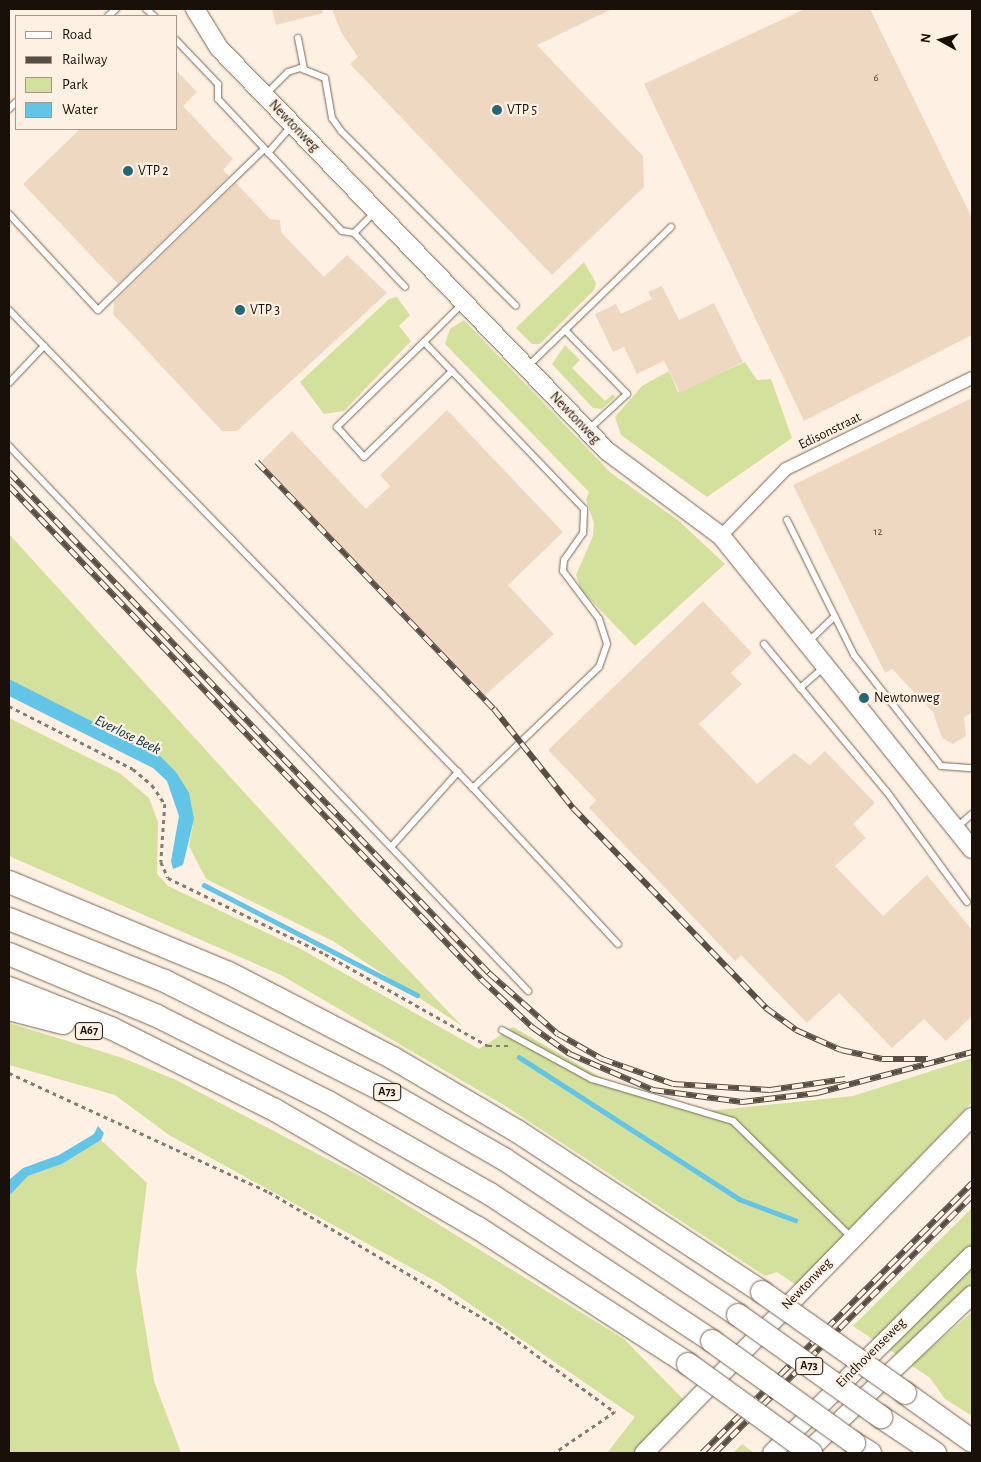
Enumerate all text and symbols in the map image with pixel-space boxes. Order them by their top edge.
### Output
legend [15,15,178,130]
north arrow [916,15,966,65]
text: Road [62,27,92,42]
text: N [919,32,934,44]
text: Railway [62,52,107,67]
house number: 6 [873,71,879,85]
text: Park [62,77,88,92]
street label: Newtonweg [265,97,323,155]
text: Water [62,102,98,117]
place label: VTP 5 [507,102,537,118]
marker: VTP 5 [491,104,503,116]
place label: VTP 2 [138,163,169,179]
marker: VTP 2 [122,165,134,177]
place label: VTP 3 [250,302,280,318]
marker: VTP 3 [234,304,246,316]
street label: Newtonweg [546,389,604,447]
street label: Edisonstraat [796,409,864,453]
house number: 12 [874,525,882,539]
place label: Newtonweg [874,690,940,706]
marker: Newtonweg [858,692,870,704]
water label: Everlose Beek [92,711,164,759]
road number: A67 [74,1021,104,1040]
road number: A73 [372,1082,402,1102]
street label: Newtonweg [778,1255,836,1313]
street label: Eindhovenseweg [833,1315,909,1391]
road number: A73 [794,1356,824,1375]

